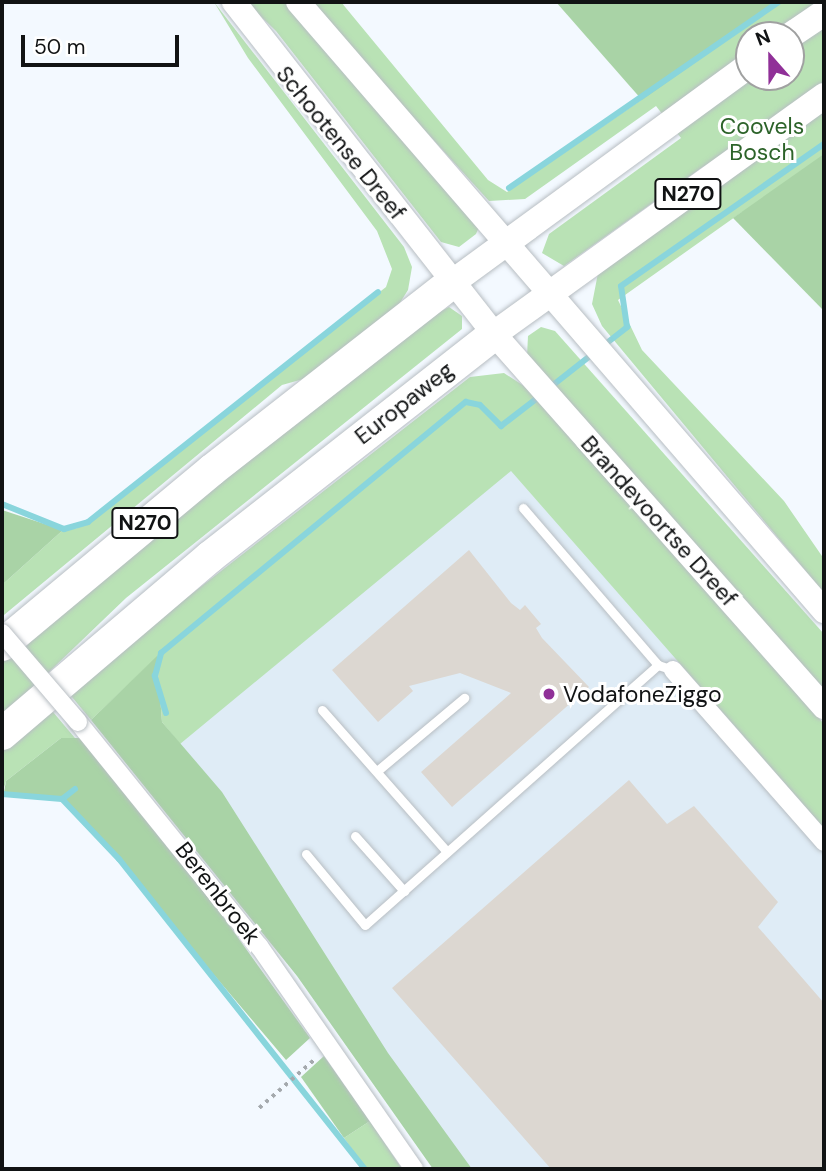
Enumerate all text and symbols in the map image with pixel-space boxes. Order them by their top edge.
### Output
scale bar [24,21,182,65]
north arrow [735,21,805,91]
text: N [752,24,774,52]
text: 50 m [34,33,85,61]
street label: Schootense Dreef [270,60,412,226]
park label: Coovels Bosch [720,112,804,166]
road number: N270 [653,176,723,212]
street label: Europaweg [349,356,459,450]
street label: Brandevoortse Dreef [575,430,743,612]
road number: N270 [110,505,180,540]
place label: VodafoneZiggo [563,680,722,708]
marker: VodafoneZiggo [541,686,557,702]
street label: Berenbroek [170,836,266,950]

